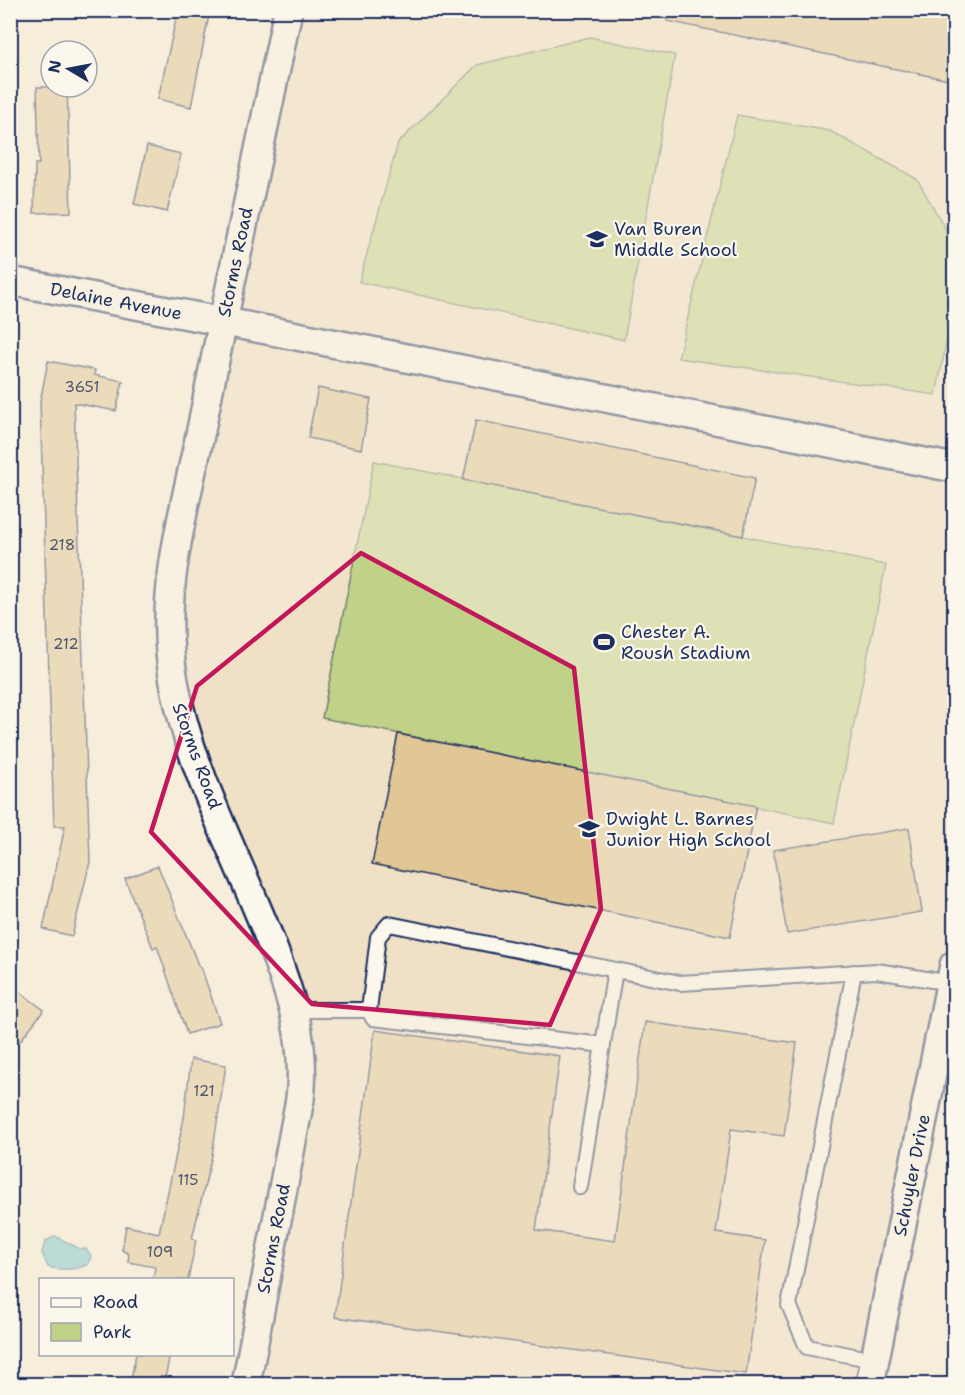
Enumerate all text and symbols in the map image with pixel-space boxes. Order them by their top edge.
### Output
north arrow [39,39,99,99]
text: N [43,58,66,75]
street label: Storms Road [212,205,259,319]
place label: Van Buren Middle School [614,217,738,262]
school or university icon: Van Buren Middle School [585,227,609,251]
street label: Delaine Avenue [48,277,184,326]
house number: 3651 [65,377,99,397]
house number: 218 [49,535,75,555]
place label: Chester A. Roush Stadium [621,620,750,665]
sports icon: Chester A. Roush Stadium [592,630,616,654]
house number: 212 [53,634,79,654]
street label: Storms Road [167,700,227,812]
place label: Dwight L. Barnes Junior High School [606,807,771,852]
school or university icon: Dwight L. Barnes Junior High School [577,817,601,841]
house number: 121 [193,1081,215,1101]
street label: Schuyler Drive [888,1112,936,1238]
house number: 115 [178,1170,198,1190]
street label: Storms Road [251,1182,296,1296]
house number: 109 [147,1242,173,1262]
legend [39,1278,234,1356]
text: Road [93,1290,138,1314]
text: Park [93,1320,132,1344]

